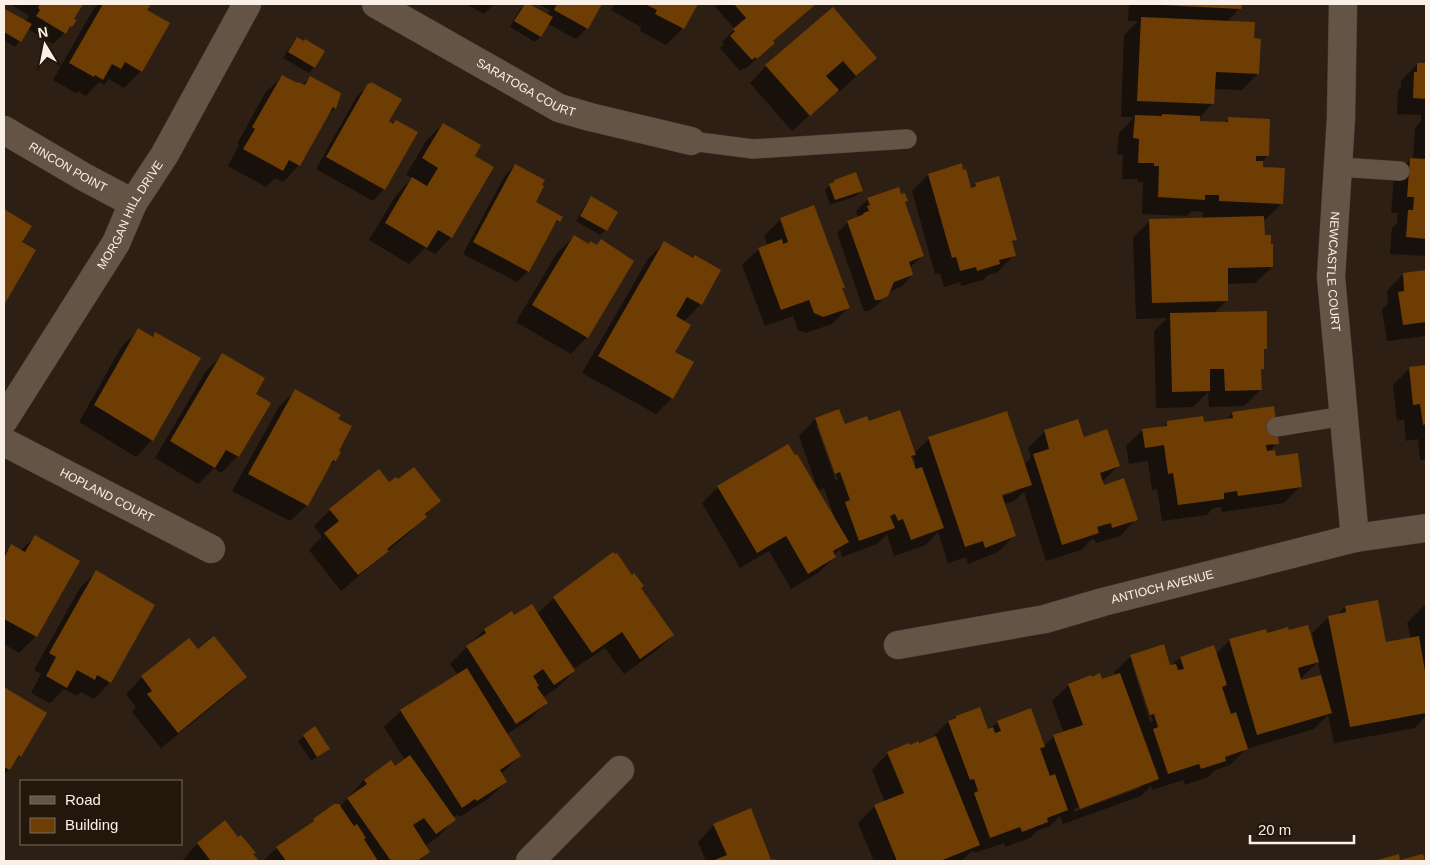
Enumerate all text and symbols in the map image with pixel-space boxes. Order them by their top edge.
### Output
north arrow [20,20,70,70]
text: N [36,23,49,41]
street label: SARATOGA COURT [474,56,578,120]
street label: RINCON POINT [27,139,110,195]
street label: MORGAN HILL DRIVE [94,158,166,272]
street label: NEWCASTLE COURT [1324,211,1343,333]
street label: HOPLAND COURT [58,465,157,526]
street label: ANTIOCH AVENUE [1110,567,1215,607]
legend [20,780,182,845]
text: Road [65,791,101,808]
scale bar [1250,812,1354,844]
text: Building [65,816,118,833]
text: 20 m [1258,821,1291,838]

